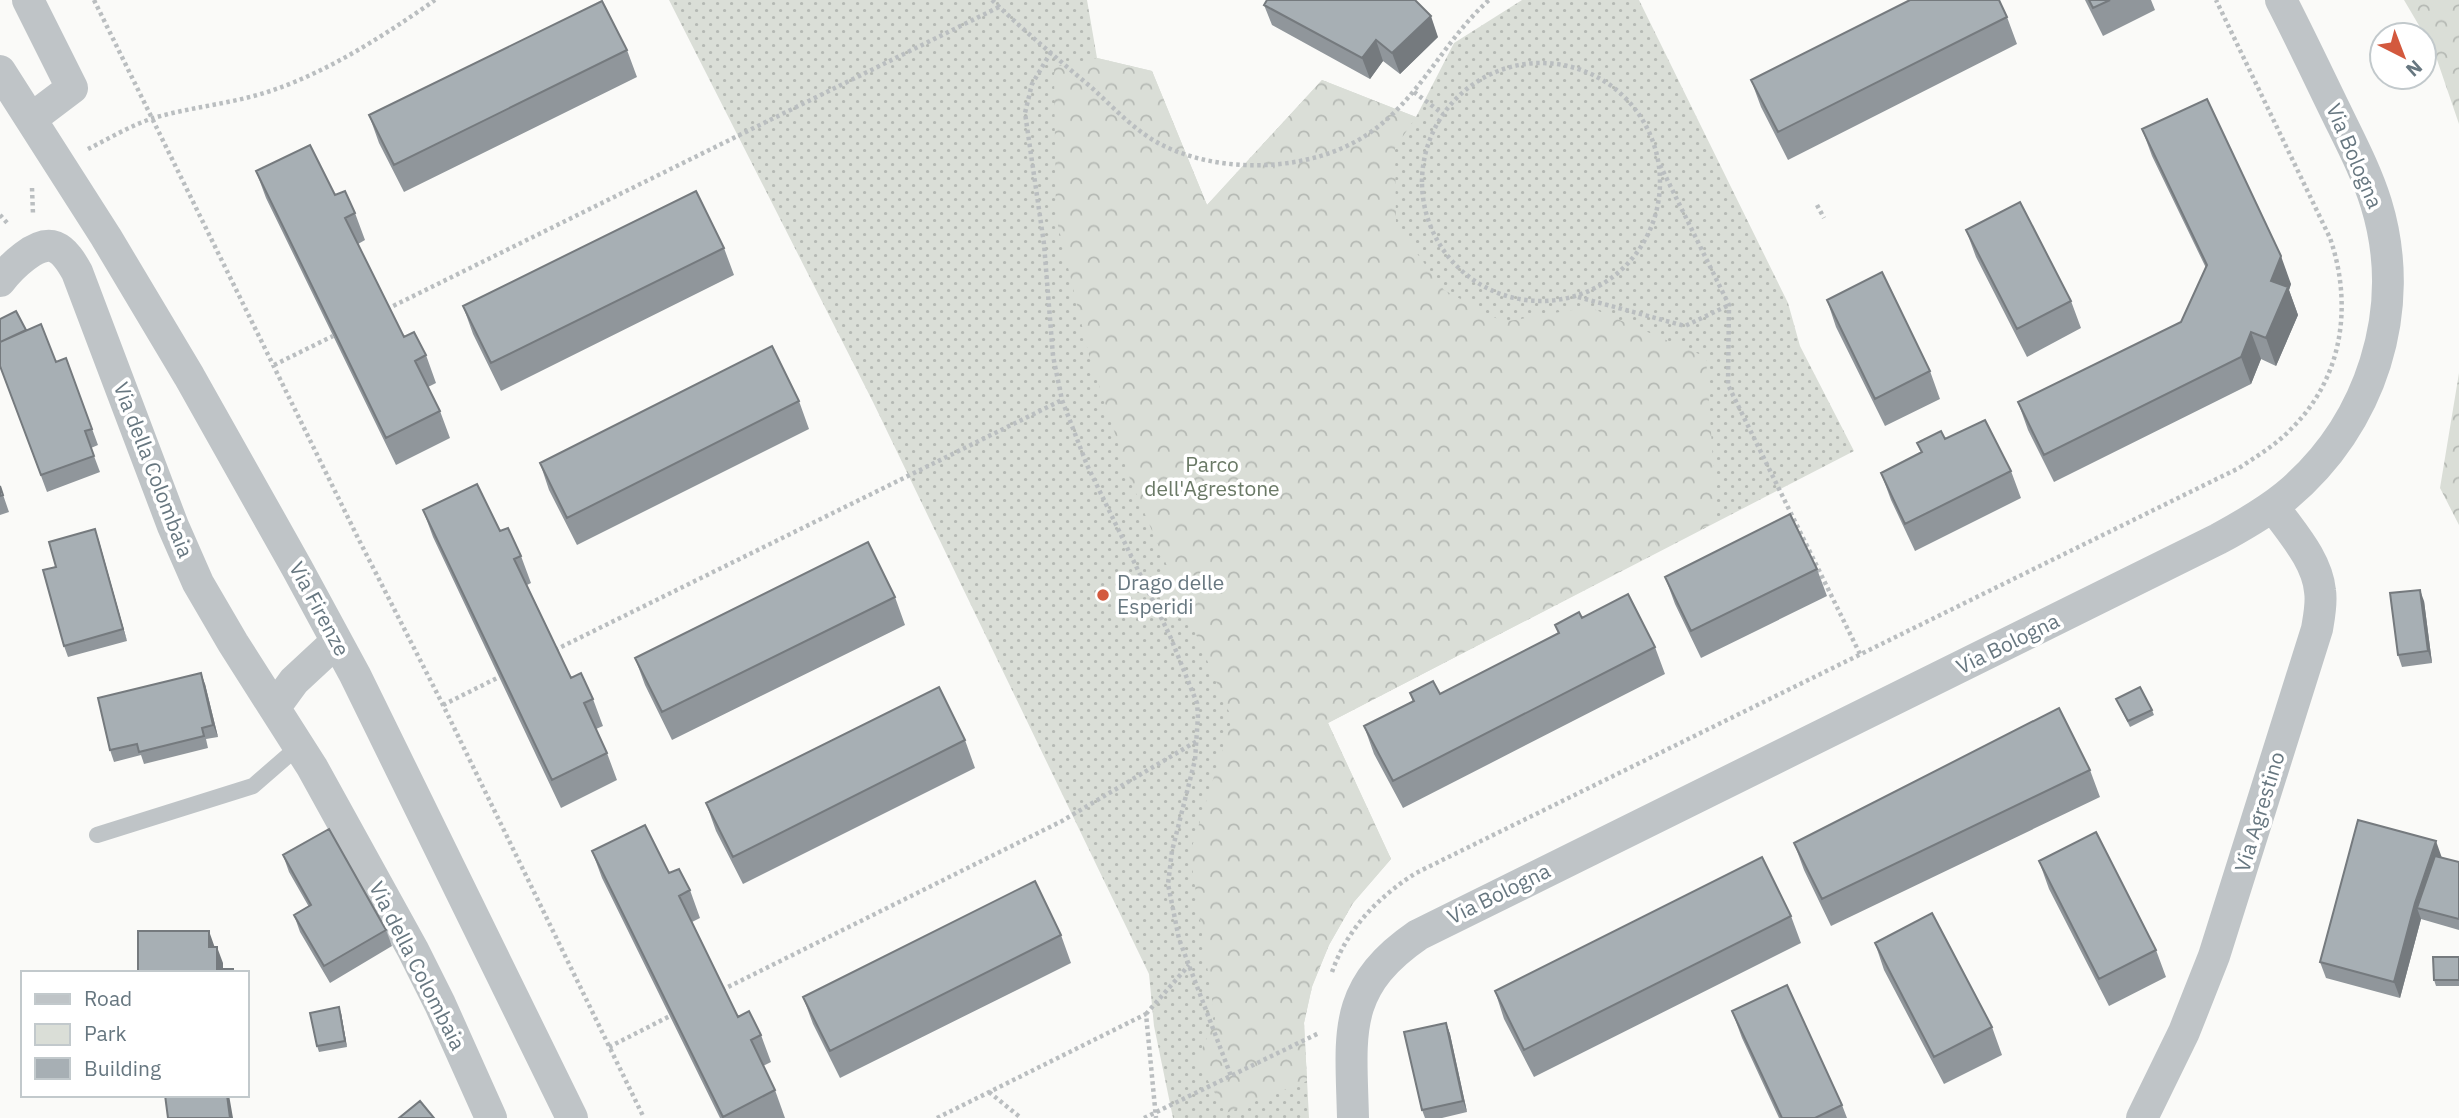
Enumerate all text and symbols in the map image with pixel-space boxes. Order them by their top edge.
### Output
north arrow [2368,21,2438,91]
text: N [2401,55,2428,82]
street label: Via Bologna [2320,99,2390,212]
street label: Via della Colombaia [108,378,200,561]
park label: Parco dell'Agrestone [1144,450,1280,502]
street label: Via Firenze [283,556,356,661]
place label: Drago delle Esperidi [1117,568,1224,620]
marker: Drago delle Esperidi [1095,587,1111,603]
street label: Via Bologna [1951,606,2064,680]
street label: Via Agrestino [2227,748,2291,875]
street label: Via Bologna [1442,856,1555,930]
street label: Via della Colombaia [363,876,473,1055]
legend [21,971,248,1097]
text: Road [84,984,132,1012]
text: Park [84,1019,127,1047]
text: Building [84,1054,161,1082]

